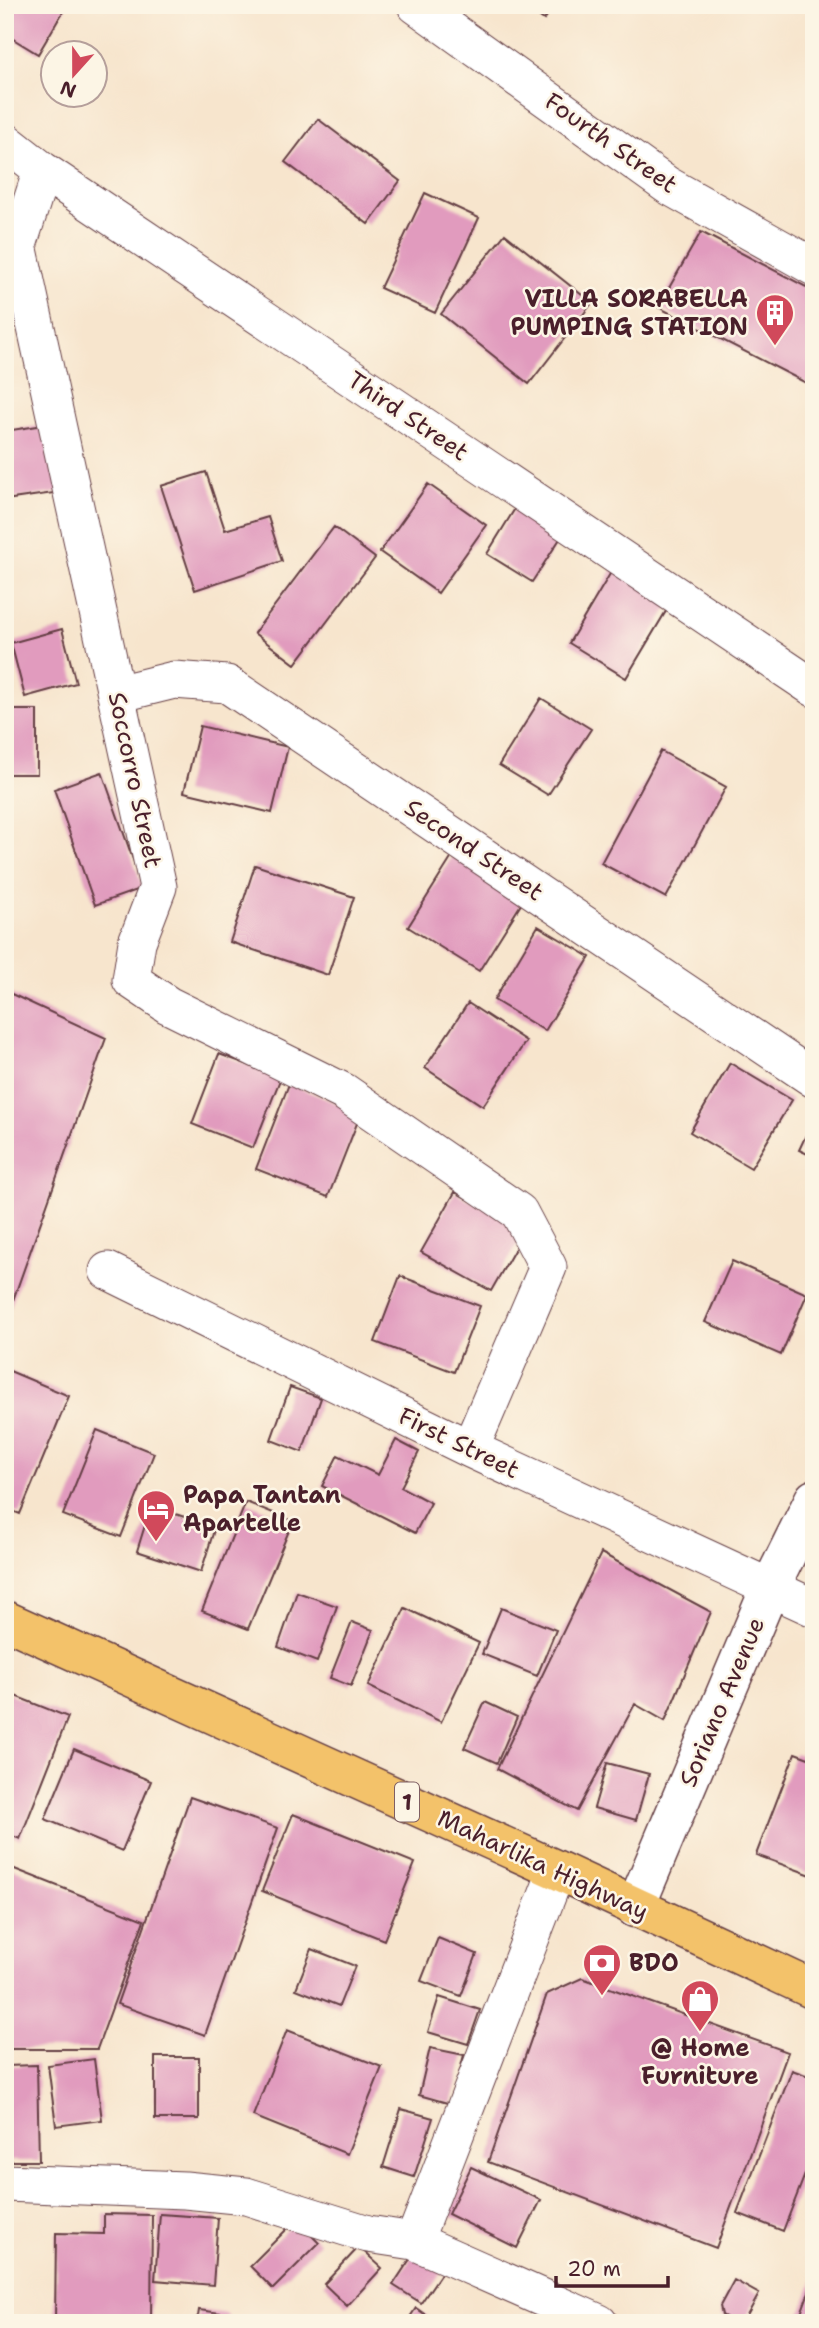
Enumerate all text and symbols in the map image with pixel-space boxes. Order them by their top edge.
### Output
north arrow [38,38,108,108]
text: N [57,75,80,104]
street label: Fourth Street [538,85,684,201]
place label: VILLA SORABELLA PUMPING STATION [510,283,748,343]
building icon: VILLA SORABELLA PUMPING STATION [754,292,796,347]
street label: Third Street [341,364,475,468]
street label: Soccorro Street [101,689,169,871]
street label: Second Street [398,792,550,908]
street label: First Street [393,1400,525,1486]
place label: Papa Tantan Apartelle [183,1479,341,1539]
hotel icon: Papa Tantan Apartelle [135,1488,177,1543]
street label: Soriano Avenue [672,1612,772,1792]
road number: 1 [395,1783,419,1822]
street label: Maharlika Highway [432,1802,654,1928]
bank icon: BDO [581,1942,623,1997]
place label: BDO [629,1947,679,1979]
shop icon: @ Home Furniture [679,1978,721,2033]
place label: @ Home Furniture [641,2032,759,2092]
scale bar [556,2244,668,2288]
text: 20 m [567,2255,621,2283]

